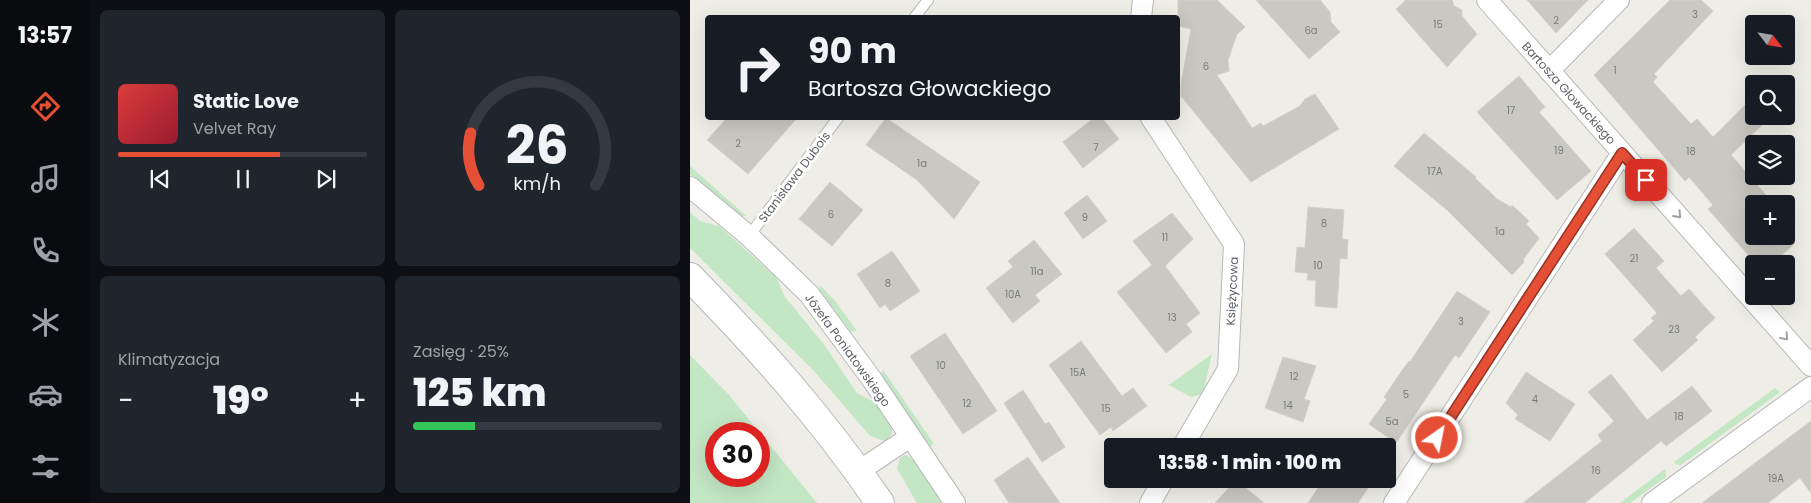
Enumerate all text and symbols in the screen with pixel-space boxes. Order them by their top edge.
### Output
house number: 3 [1692,7,1698,22]
house number: 2 [1553,13,1559,28]
north arrow [1745,15,1795,65]
map controls [1745,15,1795,305]
house number: 15 [1433,17,1443,32]
text: 13:57 [18,20,72,51]
house number: 6a [1304,23,1318,38]
text: 90 m [808,26,897,75]
icon: right [725,35,790,100]
street label: Bartosza Głowackiego [1518,38,1620,148]
house number: 6 [1203,59,1209,74]
house number: 1 [1613,63,1617,78]
text: Bartosza Głowackiego [808,73,1051,104]
button: search [1745,75,1795,125]
text: Static Love [193,88,299,115]
icon: directions [28,89,63,124]
house number: 17 [1507,103,1516,118]
text: 26 [506,109,569,182]
text: Velvet Ray [193,117,276,140]
street label: Stanisława Dubois [754,128,834,226]
button: layers [1745,135,1795,185]
house number: 2 [735,136,741,151]
house number: 7 [1093,140,1099,155]
house number: 19 [1554,143,1564,158]
house number: 18 [1686,144,1696,159]
house number: 1a [917,156,927,171]
pin [1625,159,1667,201]
icon: music [28,161,63,196]
house number: 17A [1427,164,1443,179]
icon: previous [146,165,174,193]
icon: pause [229,165,257,193]
icon: next [312,165,340,193]
icon: arrive [1632,166,1660,194]
text: km/h [514,171,561,196]
button: + [1745,195,1795,245]
house number: 6 [828,207,834,222]
house number: 9 [1082,210,1088,225]
one-way arrow [1672,210,1681,219]
house number: 8 [1321,216,1327,231]
house number: 1a [1495,224,1505,239]
house number: 11 [1162,230,1168,245]
icon: phone [28,233,63,268]
house number: 21 [1630,251,1638,266]
button: − [1745,255,1795,305]
street label: Księżycowa [1222,256,1242,326]
house number: 10 [1313,258,1323,273]
house number: 11a [1030,264,1044,279]
house number: 8 [885,276,891,291]
house number: 10A [1005,287,1021,302]
street label: Józefa Poniatowskiego [801,290,895,410]
icon: climate [28,305,63,340]
house number: 13 [1167,310,1177,325]
house number: 3 [1458,314,1464,329]
house number: 23 [1668,322,1680,337]
one-way arrow [1779,332,1788,341]
text: Zasięg · 25% [413,340,509,363]
text: Klimatyzacja [118,348,220,371]
house number: 10 [936,358,946,373]
house number: 15A [1070,365,1086,380]
text: 125 km [413,366,547,419]
house number: 12 [1290,369,1299,384]
text: 19° [213,374,269,427]
icon: car [28,377,63,412]
text: − [118,381,133,420]
text: + [348,381,367,420]
house number: 5 [1403,387,1409,402]
house number: 4 [1532,392,1538,407]
house number: 12 [963,396,972,411]
house number: 14 [1283,398,1293,413]
house number: 15 [1101,401,1111,416]
house number: 18 [1674,409,1684,424]
position arrow [1410,411,1462,463]
house number: 5a [1385,414,1399,429]
speed limit sign: 30 [705,422,770,487]
icon: filters [28,449,63,484]
text: 13:58 · 1 min · 100 m [1159,449,1341,476]
house number: 16 [1591,463,1601,478]
house number: 19A [1768,471,1784,486]

